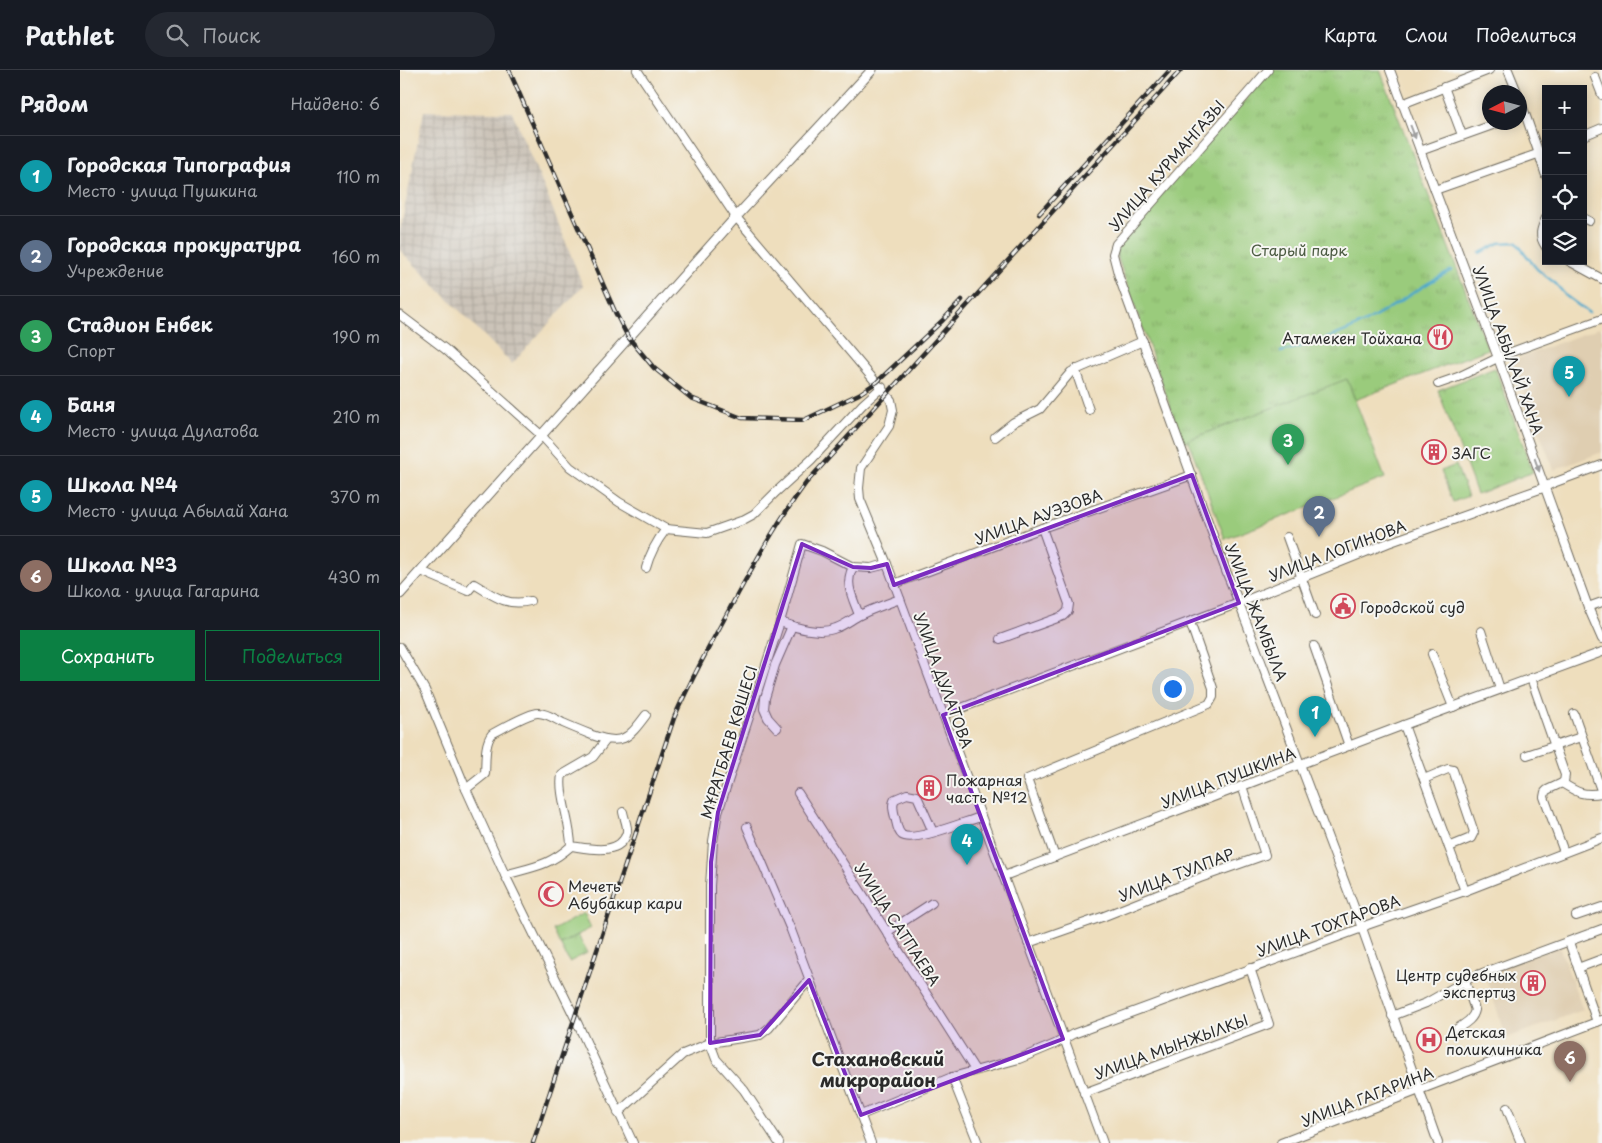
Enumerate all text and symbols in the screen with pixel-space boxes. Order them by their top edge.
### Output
search box [145,12,495,57]
text: Pathlet [25,17,115,53]
icon: search [163,21,191,49]
text: Поиск [203,21,260,49]
text: Карта [1324,21,1377,48]
text: Слои [1405,21,1448,48]
text: Поделиться [1476,21,1577,48]
north arrow [1482,85,1527,130]
map controls [1542,85,1587,265]
button: + [1542,85,1587,130]
text: Рядом [20,87,88,119]
text: Найдено: 6 [290,91,380,115]
street label: УЛИЦА КУРМАНГАЗЫ [1103,95,1229,235]
one-way arrow [1409,125,1417,140]
button: − [1542,130,1587,175]
text: Городская Типография [67,150,291,178]
text: 1 [32,164,40,188]
text: 110 m [337,164,380,188]
button: locate [1542,175,1587,220]
text: Место · улица Пушкина [67,178,257,202]
button: layers [1542,220,1587,265]
text: Городская прокуратура [67,230,301,258]
park label: Старый парк [1251,238,1347,261]
text: 2 [30,244,42,268]
text: 160 m [332,244,380,268]
text: Учреждение [67,258,164,282]
street label: УЛИЦА АБЫЛАЙ ХАНА [1468,262,1550,438]
text: Стадион Енбек [67,310,213,338]
text: 3 [31,324,41,348]
text: 190 m [332,324,380,348]
restaurant icon: Атамекен Тойхана [1427,324,1453,350]
place label: Атамекен Тойхана [1282,326,1423,349]
text: Спорт [67,338,115,362]
pin: 5 [1553,356,1585,397]
text: Баня [67,390,115,418]
text: 4 [31,404,41,428]
text: 210 m [332,404,380,428]
text: Место · улица Дулатова [67,418,258,442]
pin: 3 [1272,424,1304,465]
building icon: ЗАГС [1421,439,1447,465]
place label: ЗАГС [1451,441,1491,464]
one-way arrow [1533,458,1541,473]
text: Школа №4 [67,470,178,498]
street label: УЛИЦА АУЭЗОВА [971,482,1105,550]
text: 5 [31,484,41,508]
text: 370 m [330,484,380,508]
pin: 2 [1303,496,1335,537]
text: Место · улица Абылай Хана [67,498,288,522]
street label: УЛИЦА ЛОГИНОВА [1265,513,1409,587]
street label: УЛИЦА ЖАМБЫЛА [1220,540,1294,684]
text: Школа №3 [67,550,177,578]
text: 6 [30,564,42,588]
text: 430 m [328,564,380,588]
text: Школа · улица Гагарина [67,578,259,602]
public building icon: Городской суд [1330,593,1356,619]
place label: Городской суд [1360,595,1465,618]
street label: УЛИЦА ДУЛАТОВА [909,609,979,751]
button: Сохранить [20,630,195,681]
button: Поделиться [205,630,380,681]
street label: МҰРАТБАЕВ КӨШЕСІ [694,662,762,822]
your location [1160,676,1186,702]
pin: 1 [1299,696,1331,737]
street label: УЛИЦА ПУШКИНА [1157,741,1299,813]
place label: Пожарная часть №12 [946,768,1028,808]
building icon: Пожарная часть №12 [916,775,942,801]
pin: 4 [951,824,983,865]
street label: УЛИЦА ТУЛПАР [1115,841,1237,907]
street label: УЛИЦА САТПАЕВА [850,858,947,990]
place label: Мечеть Абубакир кари [568,874,683,914]
mosque icon: Мечеть Абубакир кари [538,881,564,907]
street label: УЛИЦА ТОХТАРОВА [1253,888,1403,962]
place label: Центр судебных экспертиз [1396,963,1516,1003]
building icon: Центр судебных экспертиз [1520,970,1546,996]
street label: УЛИЦА МЫНЖЫЛКЫ [1091,1007,1251,1085]
place label: Детская поликлиника [1445,1020,1542,1060]
hospital icon: Детская поликлиника [1416,1027,1442,1053]
pin: 6 [1554,1041,1586,1082]
district label: Стахановский микрорайон [812,1045,944,1093]
street label: УЛИЦА ГАГАРИНА [1298,1060,1436,1132]

